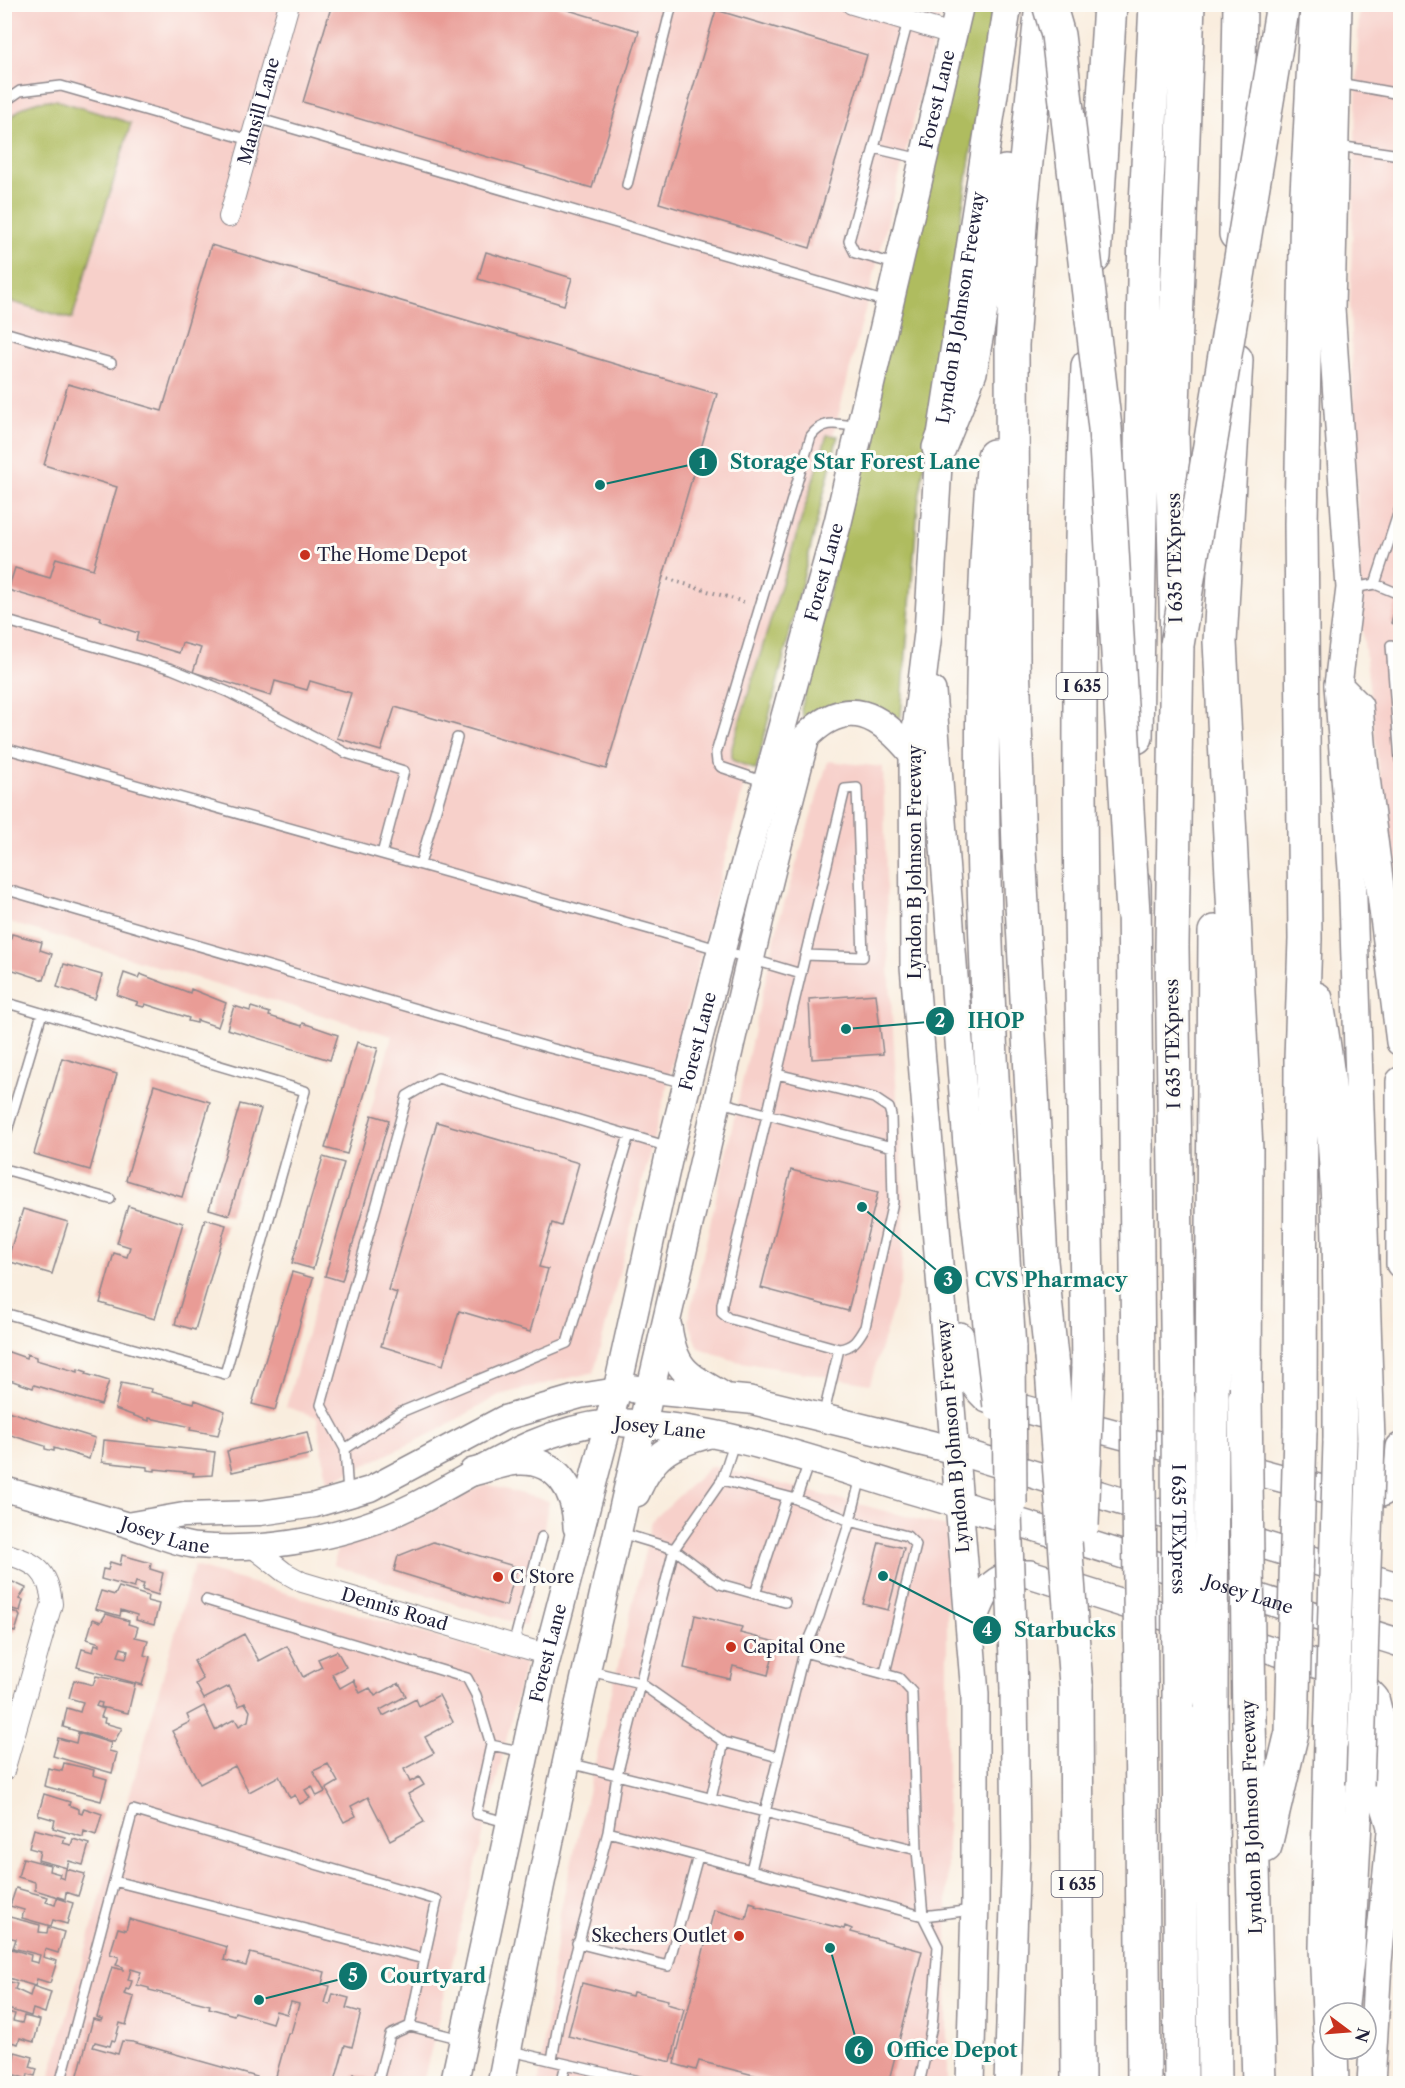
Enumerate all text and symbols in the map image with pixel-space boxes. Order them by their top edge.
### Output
street label: Forest Lane [915,48,960,151]
street label: Mansill Lane [233,55,284,167]
street label: Lyndon B Johnson Freeway [932,189,990,425]
callout: Storage Star Forest Lane [688,443,993,481]
text: Storage Star Forest Lane [730,450,980,474]
text: 1 [699,452,707,474]
street label: I 635 TEXpress [1163,493,1187,623]
street label: Forest Lane [800,520,848,624]
place label: The Home Depot [317,544,468,566]
marker: The Home Depot [298,548,312,562]
road number: I 635 [1056,673,1108,699]
street label: Lyndon B Johnson Freeway [904,744,926,979]
street label: I 635 TEXpress [1161,979,1185,1109]
street label: Forest Lane [675,990,721,1093]
callout: IHOP [925,1002,1036,1040]
text: IHOP [967,1009,1025,1033]
text: 2 [935,1010,945,1032]
callout: CVS Pharmacy [933,1261,1139,1299]
text: CVS Pharmacy [975,1268,1128,1292]
text: 3 [943,1269,953,1291]
street label: Lyndon B Johnson Freeway [932,1317,974,1554]
street label: Josey Lane [610,1412,707,1444]
street label: I 635 TEXpress [1167,1464,1190,1594]
street label: Josey Lane [115,1512,210,1558]
place label: C Store [510,1566,574,1588]
street label: Josey Lane [1199,1569,1296,1619]
marker: C Store [491,1570,505,1584]
street label: Dennis Road [339,1583,450,1636]
street label: Forest Lane [525,1602,571,1705]
callout: Starbucks [972,1611,1128,1649]
text: Starbucks [1014,1618,1116,1642]
text: 4 [982,1619,992,1641]
place label: Capital One [743,1636,845,1658]
marker: Capital One [724,1640,738,1654]
street label: Lyndon B Johnson Freeway [1237,1698,1267,1935]
road number: I 635 [1052,1871,1102,1897]
place label: Skechers Outlet [591,1925,728,1947]
marker: Skechers Outlet [732,1929,746,1943]
callout: Courtyard [338,1957,498,1995]
text: Courtyard [380,1964,487,1988]
text: 5 [348,1965,358,1987]
north arrow [1318,2001,1378,2061]
text: N [1351,2026,1374,2045]
callout: Office Depot [844,2031,1029,2069]
text: Office Depot [887,2038,1017,2062]
text: 6 [854,2040,865,2062]

